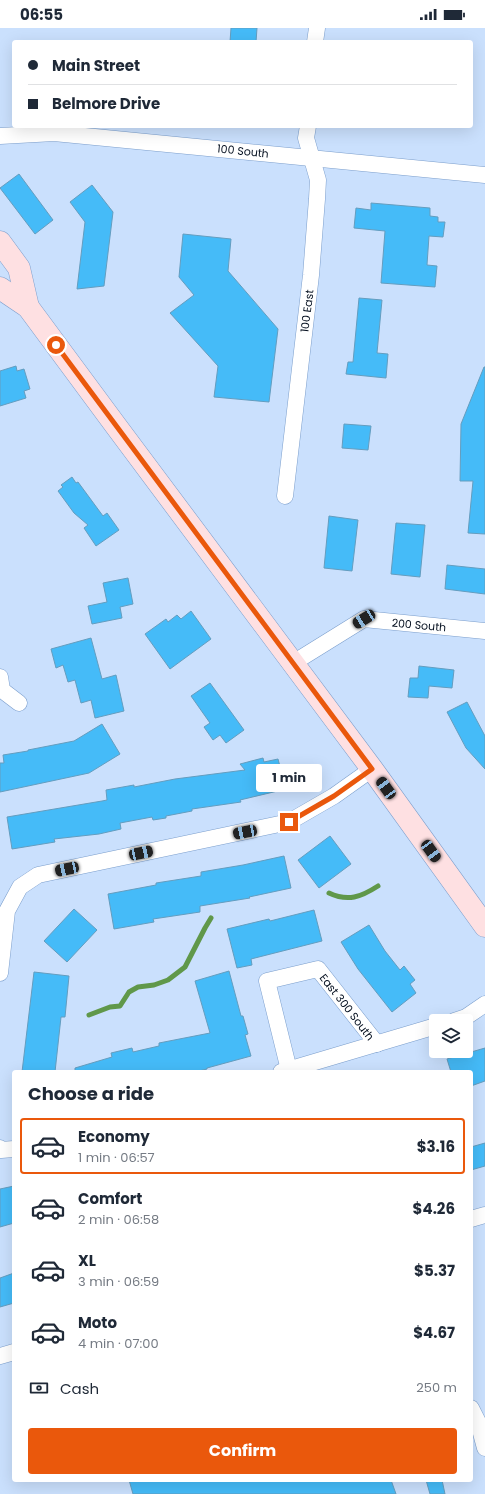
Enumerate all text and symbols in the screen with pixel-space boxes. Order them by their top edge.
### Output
text: 06:55 [20,4,63,25]
text: Main Street [52,55,140,76]
text: Belmore Drive [52,93,160,114]
street label: 100 South [216,140,270,162]
street label: 100 East [296,289,318,333]
route start [47,336,65,354]
car [351,608,377,630]
street label: 200 South [391,615,447,635]
callout: 1 min [256,764,322,792]
text: 1 min [272,768,306,787]
car [374,775,398,801]
route end [280,813,298,831]
car [232,824,258,840]
car [419,838,443,864]
car [128,845,154,861]
car [54,861,80,877]
street label: East 300 South [316,970,378,1044]
map controls [429,1014,473,1058]
button: layers [429,1014,473,1058]
text: Choose a ride [28,1081,154,1106]
text: Economy [78,1126,150,1147]
icon: car [30,1128,66,1164]
text: $3.16 [417,1136,455,1157]
text: 1 min · 06:57 [78,1148,155,1167]
text: Comfort [78,1188,142,1209]
icon: car [30,1190,66,1226]
text: $4.26 [413,1198,455,1219]
text: 2 min · 06:58 [78,1210,159,1229]
text: XL [78,1250,96,1271]
icon: car [30,1252,66,1288]
text: $5.37 [414,1260,455,1281]
text: 3 min · 06:59 [78,1272,159,1291]
text: Moto [78,1312,117,1333]
icon: car [30,1314,66,1350]
text: $4.67 [413,1322,455,1343]
text: 4 min · 07:00 [78,1334,159,1353]
icon: cash [28,1377,50,1399]
text: Cash [60,1378,99,1399]
text: 250 m [416,1378,457,1397]
button: Confirm [28,1428,457,1474]

